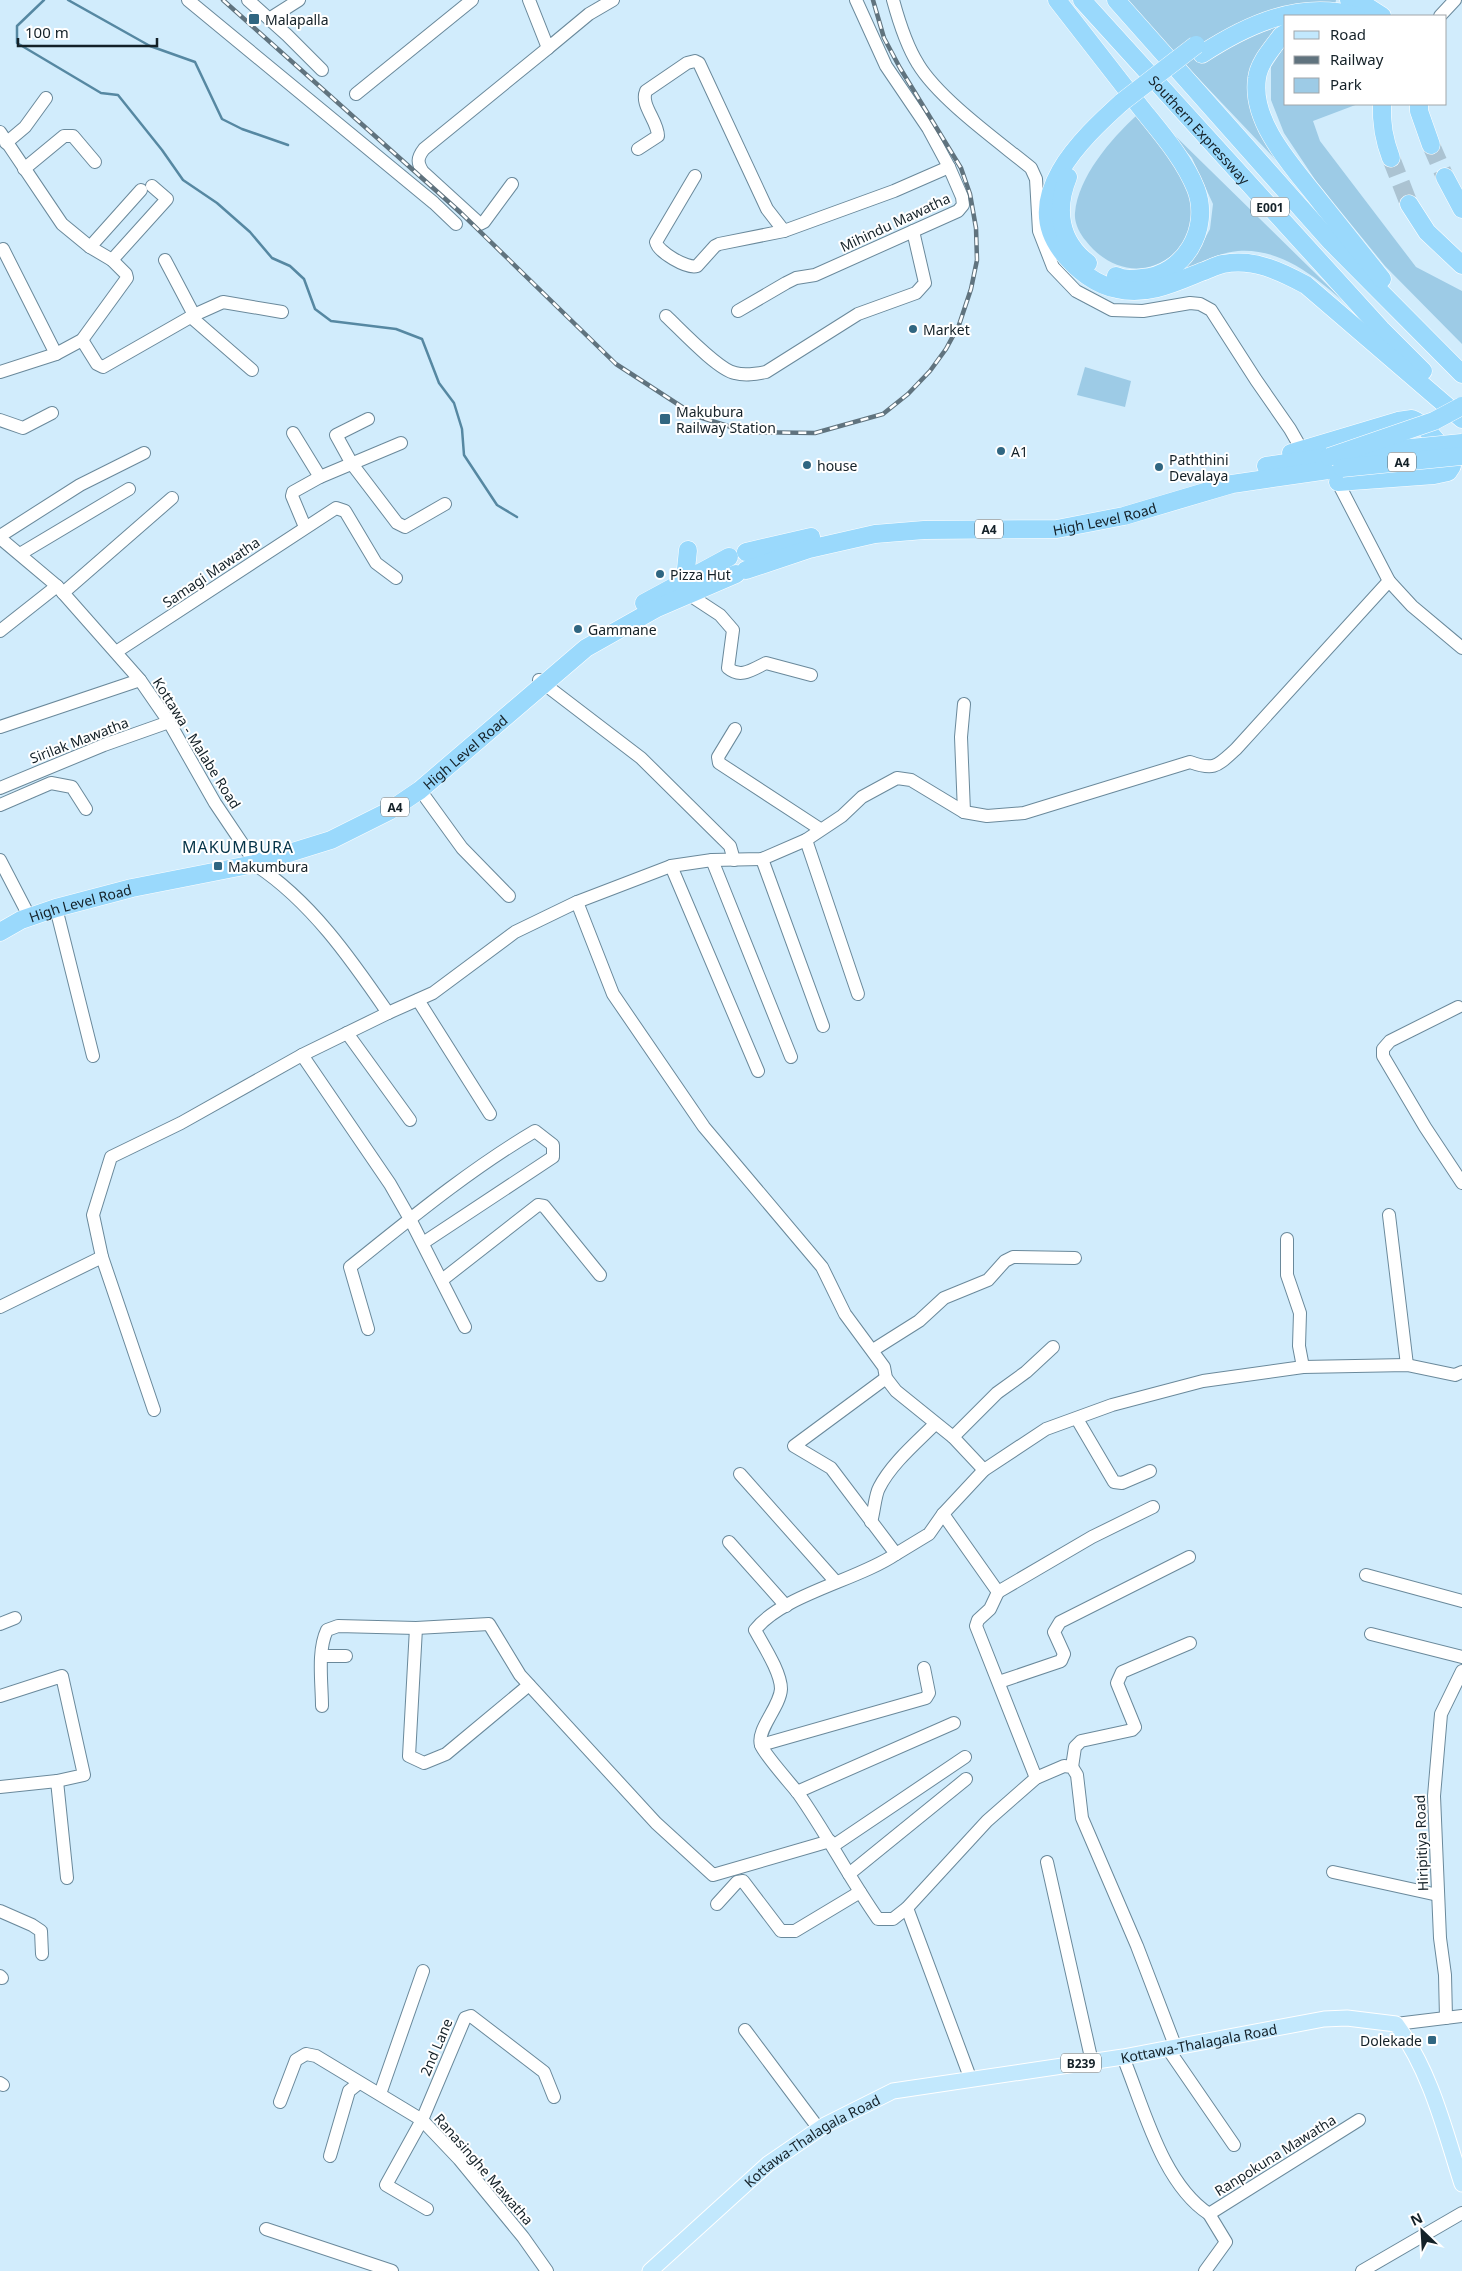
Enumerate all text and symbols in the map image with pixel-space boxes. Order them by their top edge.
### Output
place label: Malapalla [265,10,329,29]
marker: Malapalla [247,12,261,26]
scale bar [18,15,156,47]
legend [1284,15,1447,105]
text: 100 m [25,22,69,42]
text: Road [1330,24,1366,44]
text: Railway [1330,49,1384,69]
street label: Southern Expressway [1145,71,1255,189]
text: Park [1330,74,1362,94]
street label: Mihindu Mawatha [837,188,953,256]
road number: E001 [1251,198,1289,216]
place label: Market [923,320,970,339]
marker: Market [907,323,919,335]
place label: Makubura Railway Station [676,402,776,437]
marker: Makubura Railway Station [658,412,672,426]
place label: A1 [1011,442,1028,461]
marker: A1 [995,445,1007,457]
place label: Paththini Devalaya [1169,450,1229,485]
road number: A4 [1388,452,1416,472]
place label: house [817,456,857,475]
marker: house [801,459,813,471]
marker: Paththini Devalaya [1153,461,1165,473]
street label: High Level Road [1051,497,1159,539]
road number: A4 [975,520,1003,538]
street label: Samagi Mawatha [159,532,263,612]
place label: Pizza Hut [670,565,731,584]
marker: Pizza Hut [654,568,666,580]
place label: Gammane [588,620,657,639]
marker: Gammane [572,623,584,635]
street label: Kottawa - Malabe Road [149,674,245,812]
street label: High Level Road [418,710,511,793]
street label: Sirilak Mawatha [27,712,131,768]
road number: A4 [381,798,409,816]
district label: MAKUMBURA [182,836,294,858]
place label: Makumbura [228,857,308,876]
marker: Makumbura [212,860,224,872]
street label: High Level Road [26,879,134,926]
street label: Hiripitiya Road [1410,1794,1432,1892]
street label: 2nd Lane [415,2015,457,2079]
street label: Kottawa-Thalagala Road [1119,2019,1279,2067]
place label: Dolekade [1360,2031,1422,2050]
marker: Dolekade [1426,2034,1438,2046]
road number: B239 [1061,2054,1101,2072]
street label: Kottawa-Thalagala Road [740,2090,883,2191]
street label: Ranasinghe Mawatha [430,2109,538,2229]
street label: Ranpokuna Mawatha [1211,2110,1339,2200]
north arrow [1397,2206,1447,2256]
text: N [1407,2208,1425,2230]

